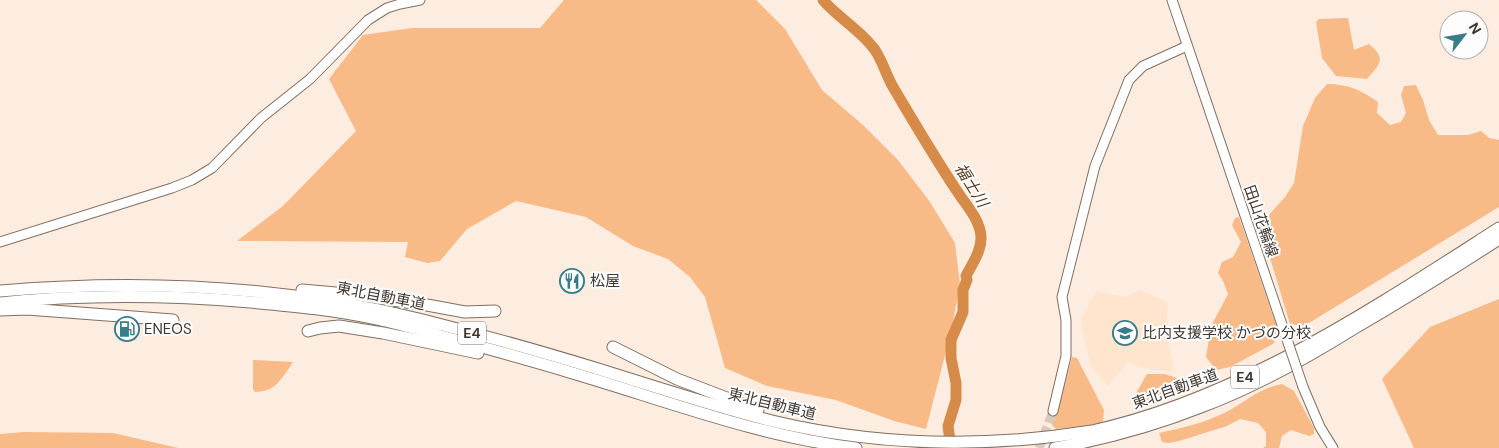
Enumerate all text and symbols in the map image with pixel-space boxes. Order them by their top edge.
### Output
north arrow [1439,10,1489,60]
text: N [1465,19,1485,37]
water label: 福士川 [950,159,994,213]
street label: 田山花輪線 [1239,182,1283,260]
restaurant icon: 松屋 [559,268,585,294]
place label: 松屋 [590,271,620,291]
street label: 東北自動車道 [335,278,427,314]
fuel station icon: ENEOS [114,316,140,342]
place label: ENEOS [144,319,192,339]
school or university icon: 比内支援学校 かづの分校 [1112,320,1138,346]
road number: E4 [458,322,486,344]
place label: 比内支援学校 かづの分校 [1142,323,1311,343]
street label: 東北自動車道 [1129,364,1221,414]
road number: E4 [1231,366,1259,388]
street label: 東北自動車道 [726,383,818,425]

